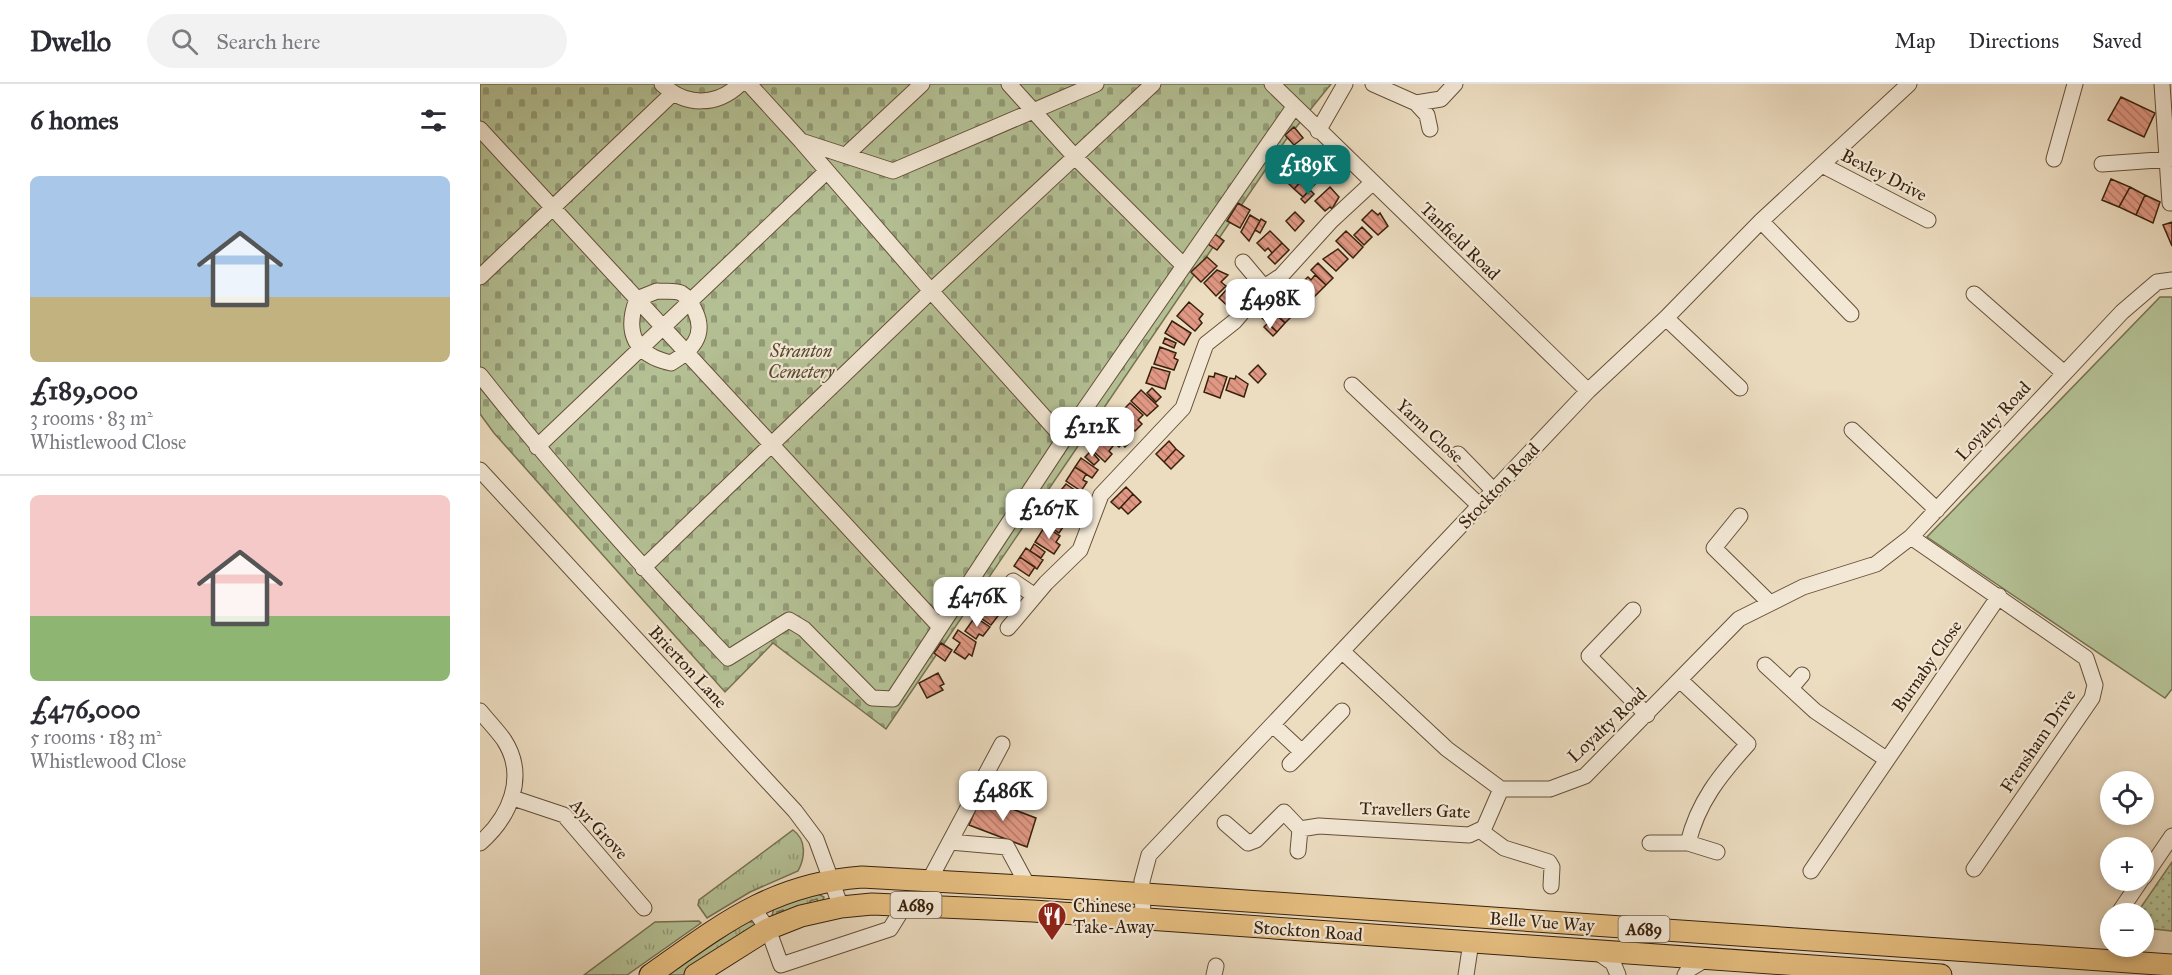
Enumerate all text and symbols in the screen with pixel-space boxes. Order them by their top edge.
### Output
search box [147,14,567,68]
text: Dwello [30,24,111,59]
icon: search [168,25,201,58]
text: Search here [216,28,320,55]
text: Map [1895,28,1936,54]
text: Directions [1969,28,2059,54]
text: Saved [2092,28,2142,54]
text: 6 homes [30,104,119,136]
icon: filters [417,104,450,137]
street label: Bexley Drive [1837,144,1931,206]
pin: £189K [1266,145,1350,196]
text: £189K [1279,152,1337,176]
street label: Tanfield Road [1415,197,1505,285]
icon: home [186,215,294,323]
pin: £498K [1228,279,1312,330]
text: £498K [1240,286,1300,310]
park label: Stranton Cemetery [768,340,835,383]
text: £189,000 [30,374,138,406]
street label: Loyalty Road [1951,377,2035,465]
street label: Yarm Close [1392,394,1468,468]
text: 3 rooms · 83 m² [30,406,153,430]
pin: £212K [1050,407,1134,458]
text: £212K [1064,414,1120,438]
text: Whistlewood Close [30,430,186,454]
street label: Stockton Road [1454,438,1544,534]
pin: £267K [1007,489,1091,540]
text: £267K [1020,496,1078,520]
icon: home [186,534,294,642]
pin: £476K [935,577,1019,628]
text: £476K [947,584,1007,608]
street label: Burnaby Close [1887,616,1967,716]
street label: Brierton Lane [644,621,732,713]
street label: Loyalty Road [1563,683,1651,767]
street label: Frensham Drive [1995,685,2081,797]
text: £476,000 [30,693,141,725]
text: 5 rooms · 183 m² [30,725,162,749]
text: Whistlewood Close [30,749,186,773]
pin: £486K [961,771,1045,822]
map controls [2100,771,2154,957]
button: locate [2100,771,2154,825]
text: £486K [973,778,1033,802]
street label: Ayr Grove [565,793,633,864]
street label: Travellers Gate [1359,797,1471,823]
button: + [2100,837,2154,891]
road number: A689 [890,892,942,918]
place label: Chinese Take-Away [1073,895,1155,938]
restaurant icon: Chinese Take-Away [1036,900,1068,942]
button: − [2100,903,2154,957]
street label: Belle Vue Way [1489,907,1596,937]
street label: Stockton Road [1253,916,1363,946]
road number: A689 [1618,916,1670,942]

